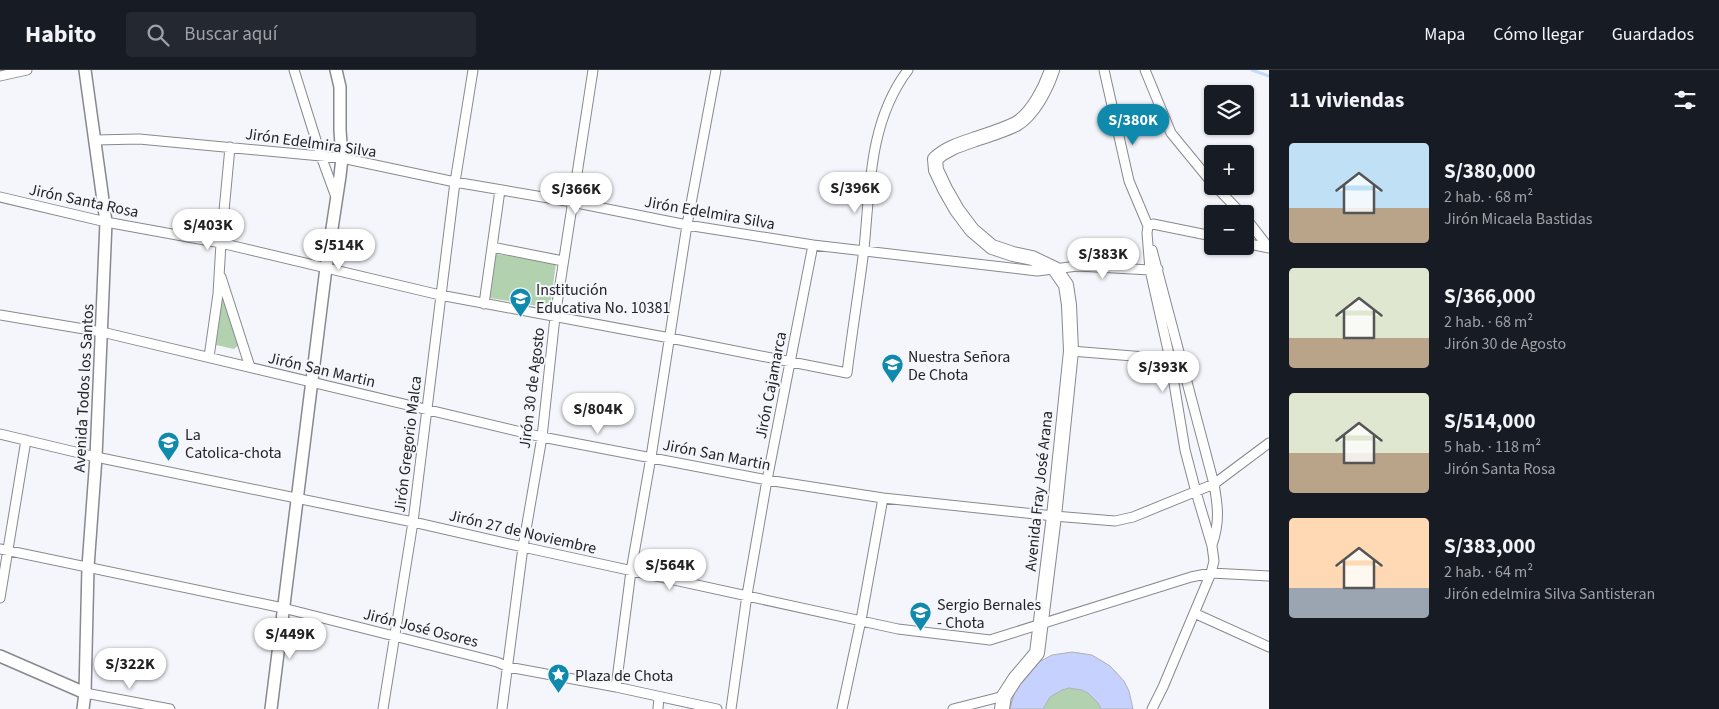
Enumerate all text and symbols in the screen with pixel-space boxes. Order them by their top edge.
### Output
search box [126,12,476,57]
text: Habito [25,17,96,52]
icon: search [144,21,172,49]
text: Buscar aquí [184,21,277,48]
text: Mapa [1424,22,1465,47]
text: Cómo llegar [1493,22,1584,47]
text: Guardados [1612,22,1694,47]
map controls [1204,85,1254,255]
button: layers [1204,85,1254,135]
text: 11 viviendas [1289,85,1404,115]
icon: filters [1671,86,1699,114]
pin: S/380K [1092,104,1174,146]
text: S/380K [1108,109,1158,131]
street label: Jirón Edelmira Silva [244,123,378,163]
button: + [1204,145,1254,195]
text: S/380,000 [1444,156,1536,186]
icon: home [1329,163,1389,223]
pin: S/366K [535,172,617,215]
pin: S/396K [814,172,896,214]
text: S/396K [830,177,880,199]
text: S/366K [551,178,601,200]
street label: Jirón Santa Rosa [27,179,141,223]
text: 2 hab. · 68 m² [1444,186,1533,208]
street label: Jirón Edelmira Silva [643,191,777,235]
button: − [1204,205,1254,255]
pin: S/403K [167,208,249,251]
text: Jirón Micaela Bastidas [1444,208,1593,230]
text: S/403K [183,214,233,236]
pin: S/514K [298,228,380,271]
text: S/514K [314,234,364,256]
pin: S/383K [1062,238,1144,280]
text: S/383K [1078,243,1128,265]
place label: Institución Educativa No. 10381 [536,279,670,319]
text: S/366,000 [1444,281,1536,311]
school or university icon: Institución Educativa No. 10381 [508,286,532,317]
icon: home [1329,288,1389,348]
street label: Avenida Todos los Santos [69,303,99,473]
text: 2 hab. · 68 m² [1444,311,1533,333]
street label: Jirón 30 de Agosto [514,326,550,450]
street label: Jirón Cajamarca [750,330,792,441]
text: Jirón 30 de Agosto [1444,333,1566,355]
place label: Nuestra Señora De Chota [908,346,1010,386]
street label: Jirón San Martin [266,347,378,393]
pin: S/393K [1122,350,1204,393]
school or university icon: Nuestra Señora De Chota [880,353,904,384]
text: S/393K [1138,356,1188,378]
street label: Jirón Gregorio Malca [389,375,427,514]
pin: S/804K [557,392,639,435]
text: S/804K [573,398,623,420]
text: S/514,000 [1444,406,1536,436]
street label: Avenida Fray José Arana [1020,410,1058,572]
icon: home [1329,413,1389,473]
place label: La Catolica-chota [185,424,282,464]
school or university icon: La Catolica-chota [157,431,181,462]
street label: Jirón San Martin [661,434,773,476]
text: 5 hab. · 118 m² [1444,436,1541,458]
text: Jirón Santa Rosa [1444,458,1556,480]
street label: Jirón 27 de Noviembre [447,504,599,560]
text: S/383,000 [1444,531,1536,561]
icon: home [1329,538,1389,598]
pin: S/564K [629,548,711,591]
text: S/564K [645,554,695,576]
text: 2 hab. · 64 m² [1444,561,1533,583]
text: Jirón edelmira Silva Santisteran [1444,583,1655,605]
place label: Sergio Bernales - Chota [937,594,1041,634]
school or university icon: Sergio Bernales - Chota [909,601,933,632]
street label: Jirón José Osores [361,603,481,653]
pin: S/449K [249,618,331,660]
text: S/449K [265,623,315,645]
pin: S/322K [89,648,171,690]
text: S/322K [105,653,155,675]
place icon: Plaza de Chota [547,663,571,694]
place label: Plaza de Chota [575,665,673,687]

